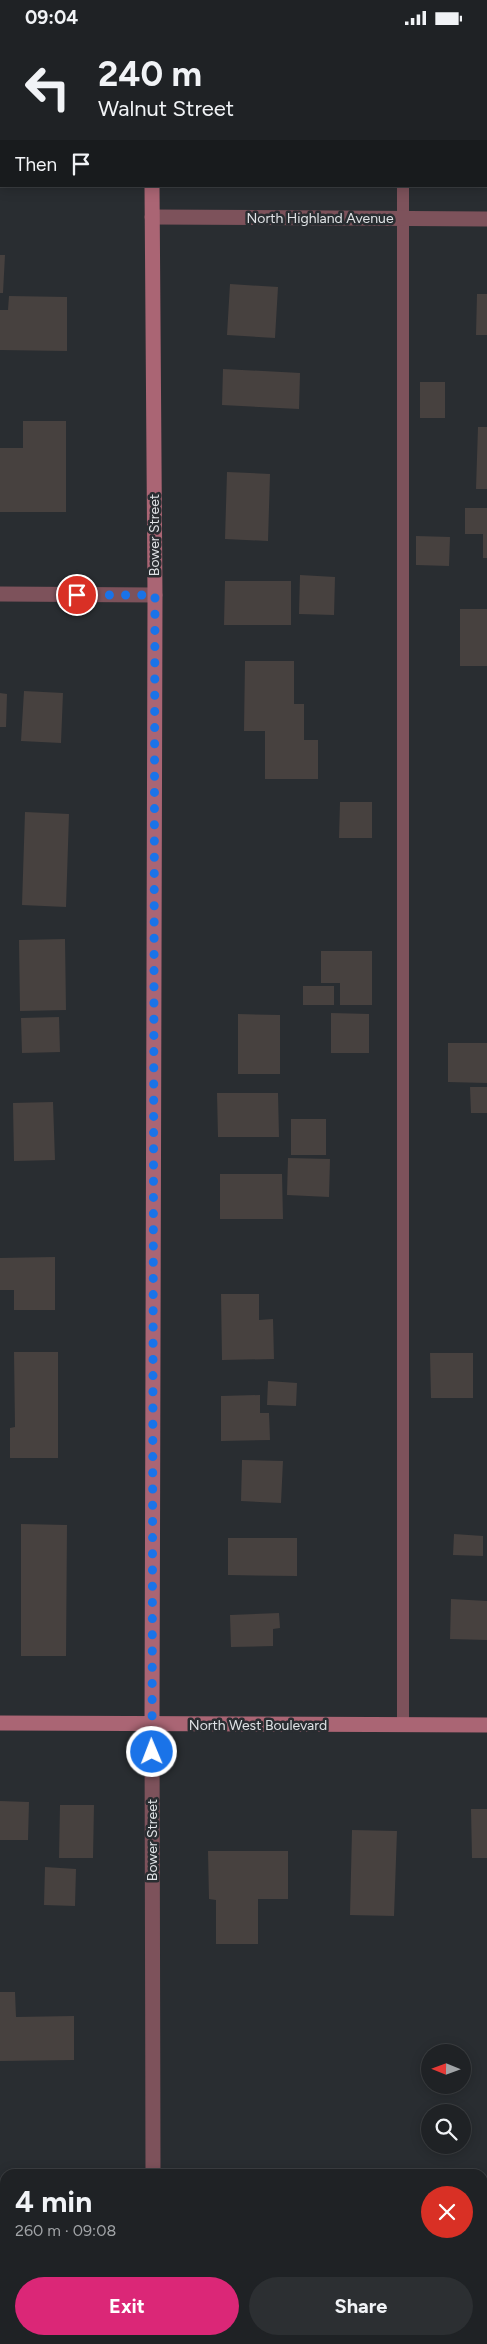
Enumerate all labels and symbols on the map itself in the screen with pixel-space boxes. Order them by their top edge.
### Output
street label: North Highland Avenue [246,210,394,227]
street label: Bower Street [146,494,163,576]
pin [56,574,98,616]
street label: North West Boulevard [189,1717,327,1734]
position arrow [125,1725,177,1777]
street label: Bower Street [144,1799,161,1881]
north arrow [421,2044,471,2094]

